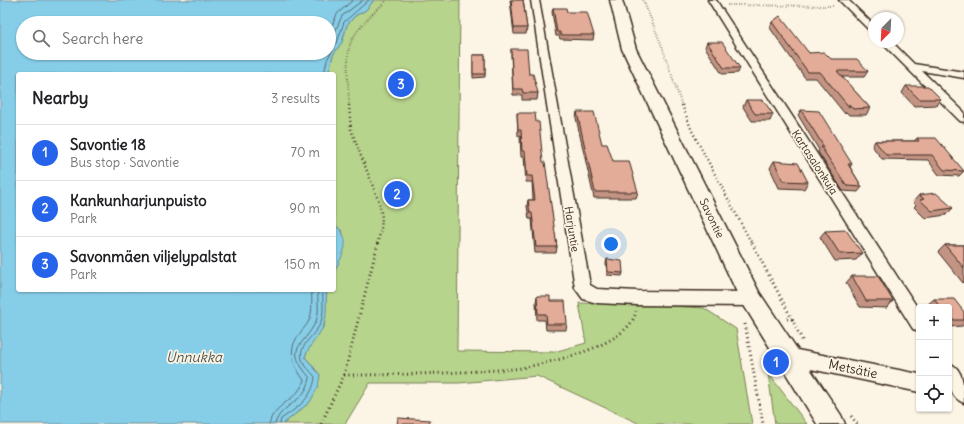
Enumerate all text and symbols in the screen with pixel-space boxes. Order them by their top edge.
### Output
north arrow [868,12,904,48]
search box [16,16,336,60]
icon: search [30,27,52,49]
text: Search here [62,29,143,48]
pin: 3 [388,69,414,99]
text: Nearby [32,87,88,109]
text: 3 results [271,90,320,107]
street label: Kartasalonkuja [789,127,841,197]
text: Savontie 18 [70,135,146,154]
text: 1 [42,144,48,161]
text: 70 m [291,144,320,161]
text: Bus stop · Savontie [70,154,179,171]
pin: 2 [384,179,410,209]
text: Kankunharjunpuisto [70,191,207,210]
street label: Savontie [696,196,728,240]
text: 2 [41,200,49,217]
text: 90 m [289,200,320,217]
street label: Harjuntie [561,205,583,253]
text: Park [70,210,97,227]
your location [601,234,621,254]
text: Savonmäen viljelypalstat [70,247,237,266]
text: 3 [41,256,49,273]
text: 150 m [284,256,320,273]
text: Park [70,266,97,283]
map controls [916,304,952,412]
button: + [916,304,952,340]
button: − [916,340,952,376]
pin: 1 [763,347,789,377]
water label: Unnukka [166,348,223,366]
street label: Metsätie [827,356,879,382]
button: locate [916,376,952,412]

